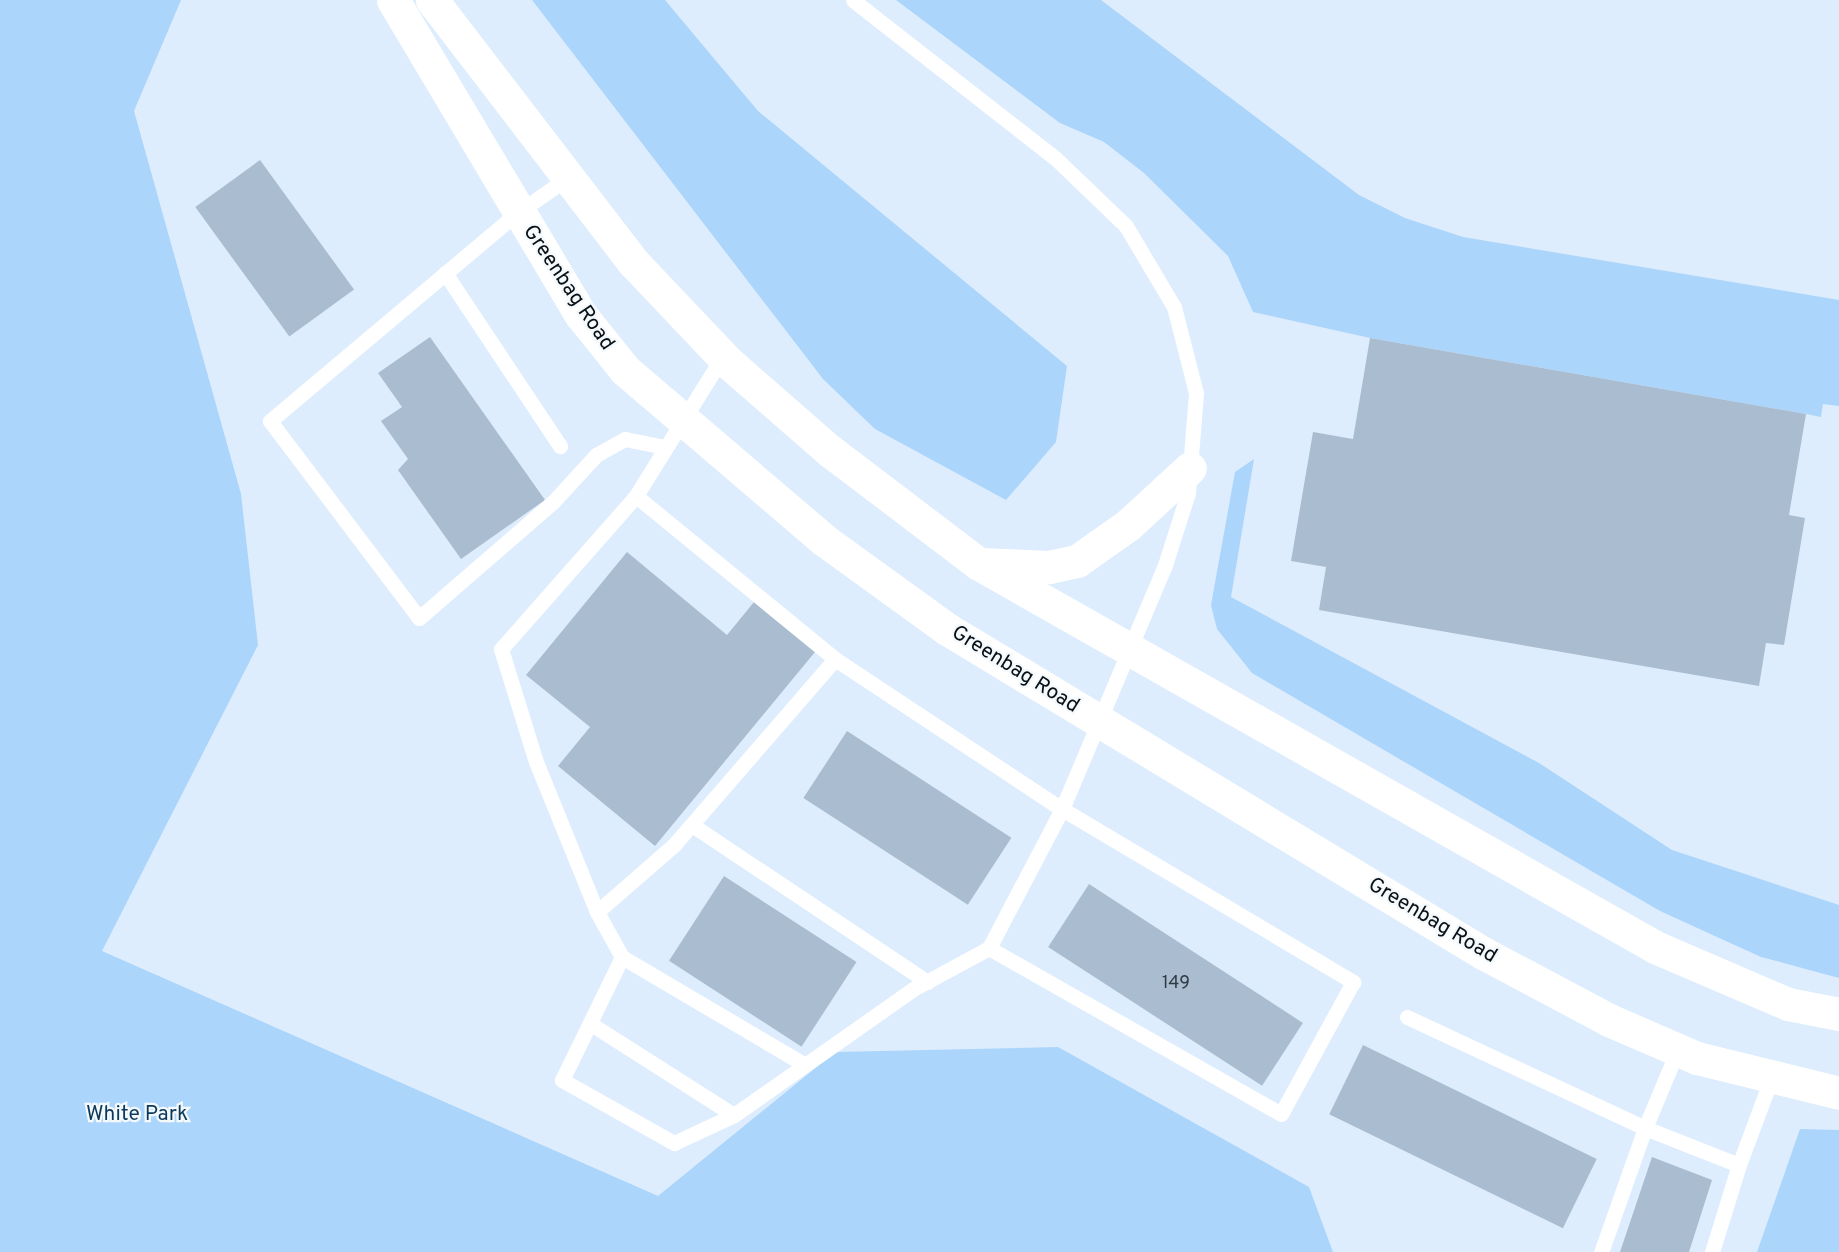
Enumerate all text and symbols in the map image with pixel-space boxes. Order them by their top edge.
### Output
street label: Greenbag Road [517,220,619,356]
street label: Greenbag Road [946,621,1084,719]
street label: Greenbag Road [1363,873,1501,969]
house number: 149 [1162,973,1190,995]
park label: White Park [86,1102,188,1128]

